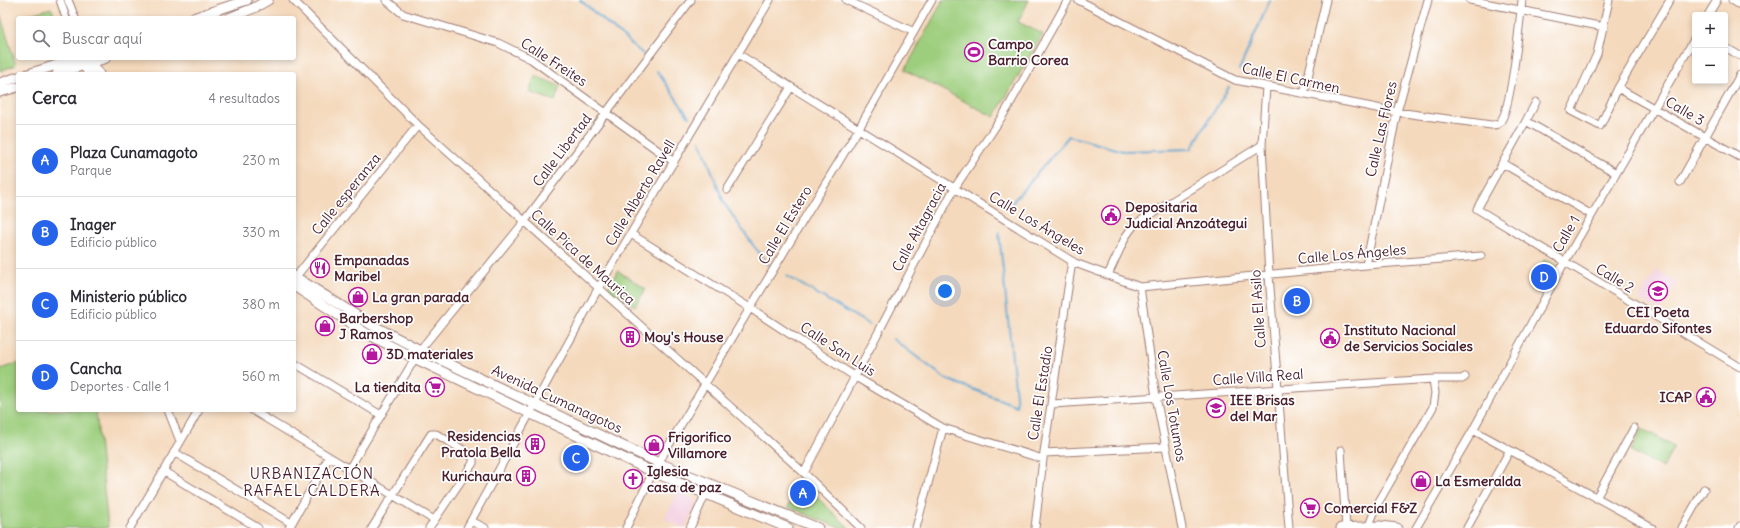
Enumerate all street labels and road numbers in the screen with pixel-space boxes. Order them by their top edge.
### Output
street label: Calle Freites [517,34,591,90]
street label: Calle El Carmen [1240,59,1342,97]
street label: Calle Las Flores [1361,79,1401,179]
street label: Calle 3 [1662,93,1708,129]
street label: Calle Libertad [529,110,595,190]
street label: Calle Alberto Ravell [601,137,679,249]
street label: Calle esperanza [308,150,384,238]
street label: Calle Altagracia [888,179,950,275]
street label: Calle El Estero [754,182,816,268]
street label: Calle Los Ángeles [986,187,1088,259]
street label: Calle Pica de Maurica [527,205,639,309]
street label: Calle 1 [1548,212,1584,256]
street label: Calle Los Ángeles [1297,240,1407,268]
street label: Calle 2 [1592,259,1638,297]
street label: Calle El Asilo [1246,269,1270,349]
street label: Calle San Luis [797,318,879,380]
street label: Calle El Estadio [1024,344,1056,442]
street label: Calle Los Totumos [1153,349,1191,463]
street label: Avenida Cumanagotos [489,361,625,437]
street label: Calle Villa Real [1212,365,1304,389]

